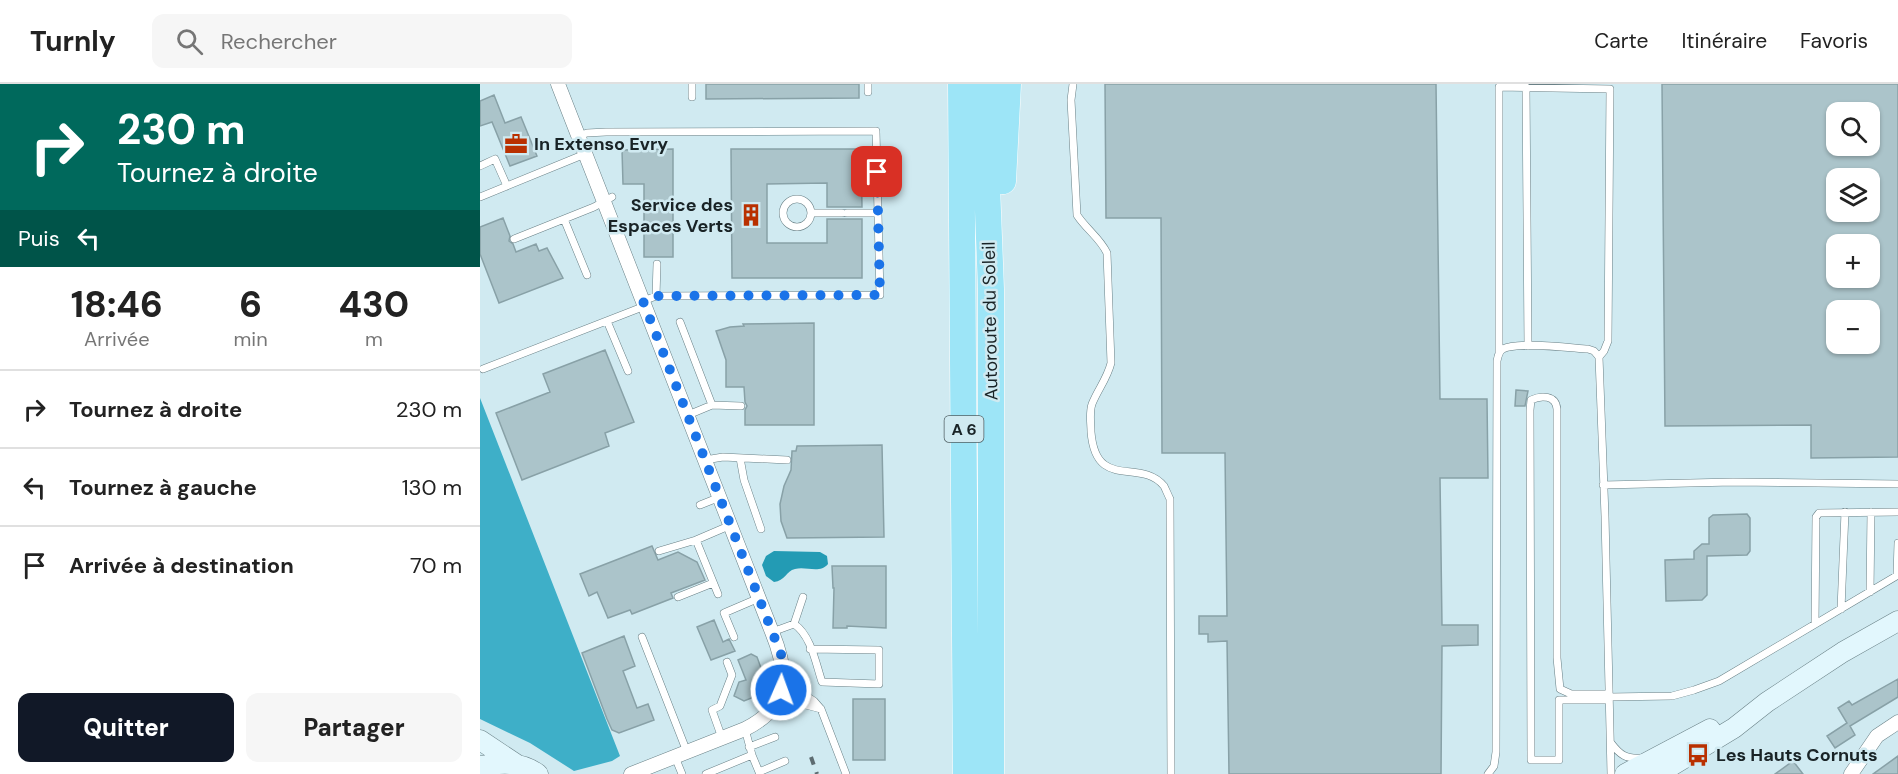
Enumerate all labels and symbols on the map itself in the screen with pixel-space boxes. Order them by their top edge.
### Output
office icon: In Extenso Evry [503,131,529,157]
place label: In Extenso Evry [534,132,668,156]
pin [851,146,902,197]
place label: Service des Espaces Verts [608,193,733,238]
building icon: Service des Espaces Verts [738,202,764,228]
street label: Autoroute du Soleil [977,241,1003,401]
road number: A 6 [944,416,984,442]
position arrow [749,658,813,722]
bus stop icon: Les Hauts Cornuts [1685,742,1711,768]
place label: Les Hauts Cornuts [1716,743,1878,767]

